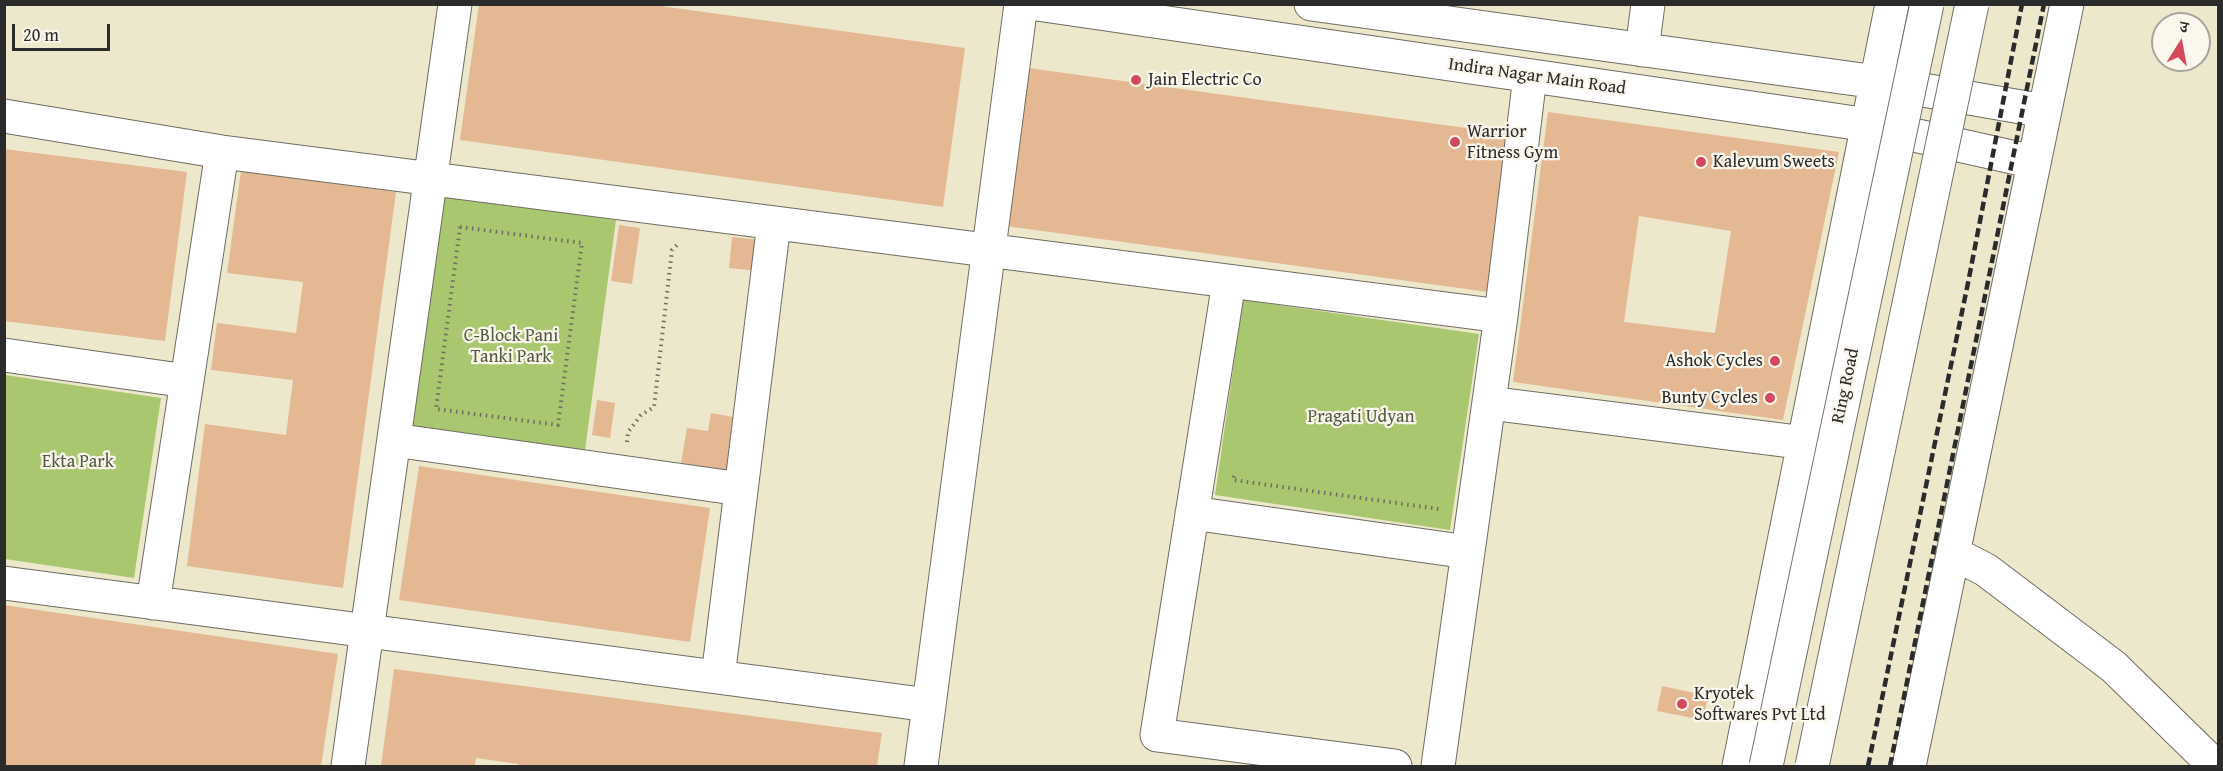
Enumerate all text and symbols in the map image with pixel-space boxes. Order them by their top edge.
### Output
scale bar [15,12,112,50]
north arrow [2151,12,2211,72]
text: उ [2178,14,2190,39]
text: 20 m [23,21,59,48]
street label: Indira Nagar Main Road [1447,54,1627,100]
place label: Jain Electric Co [1148,69,1262,91]
marker: Jain Electric Co [1129,73,1143,87]
place label: Warrior Fitness Gym [1467,121,1558,164]
marker: Warrior Fitness Gym [1448,135,1462,149]
place label: Kalevum Sweets [1713,151,1835,173]
marker: Kalevum Sweets [1694,155,1708,169]
park label: C-Block Pani Tanki Park [464,325,558,368]
street label: Ring Road [1828,347,1864,425]
place label: Ashok Cycles [1665,350,1763,372]
marker: Ashok Cycles [1768,354,1782,368]
place label: Bunty Cycles [1662,387,1758,409]
marker: Bunty Cycles [1763,391,1777,405]
park label: Pragati Udyan [1307,406,1415,428]
park label: Ekta Park [42,451,114,473]
place label: Kryotek Softwares Pvt Ltd [1694,683,1826,726]
marker: Kryotek Softwares Pvt Ltd [1675,697,1689,711]

